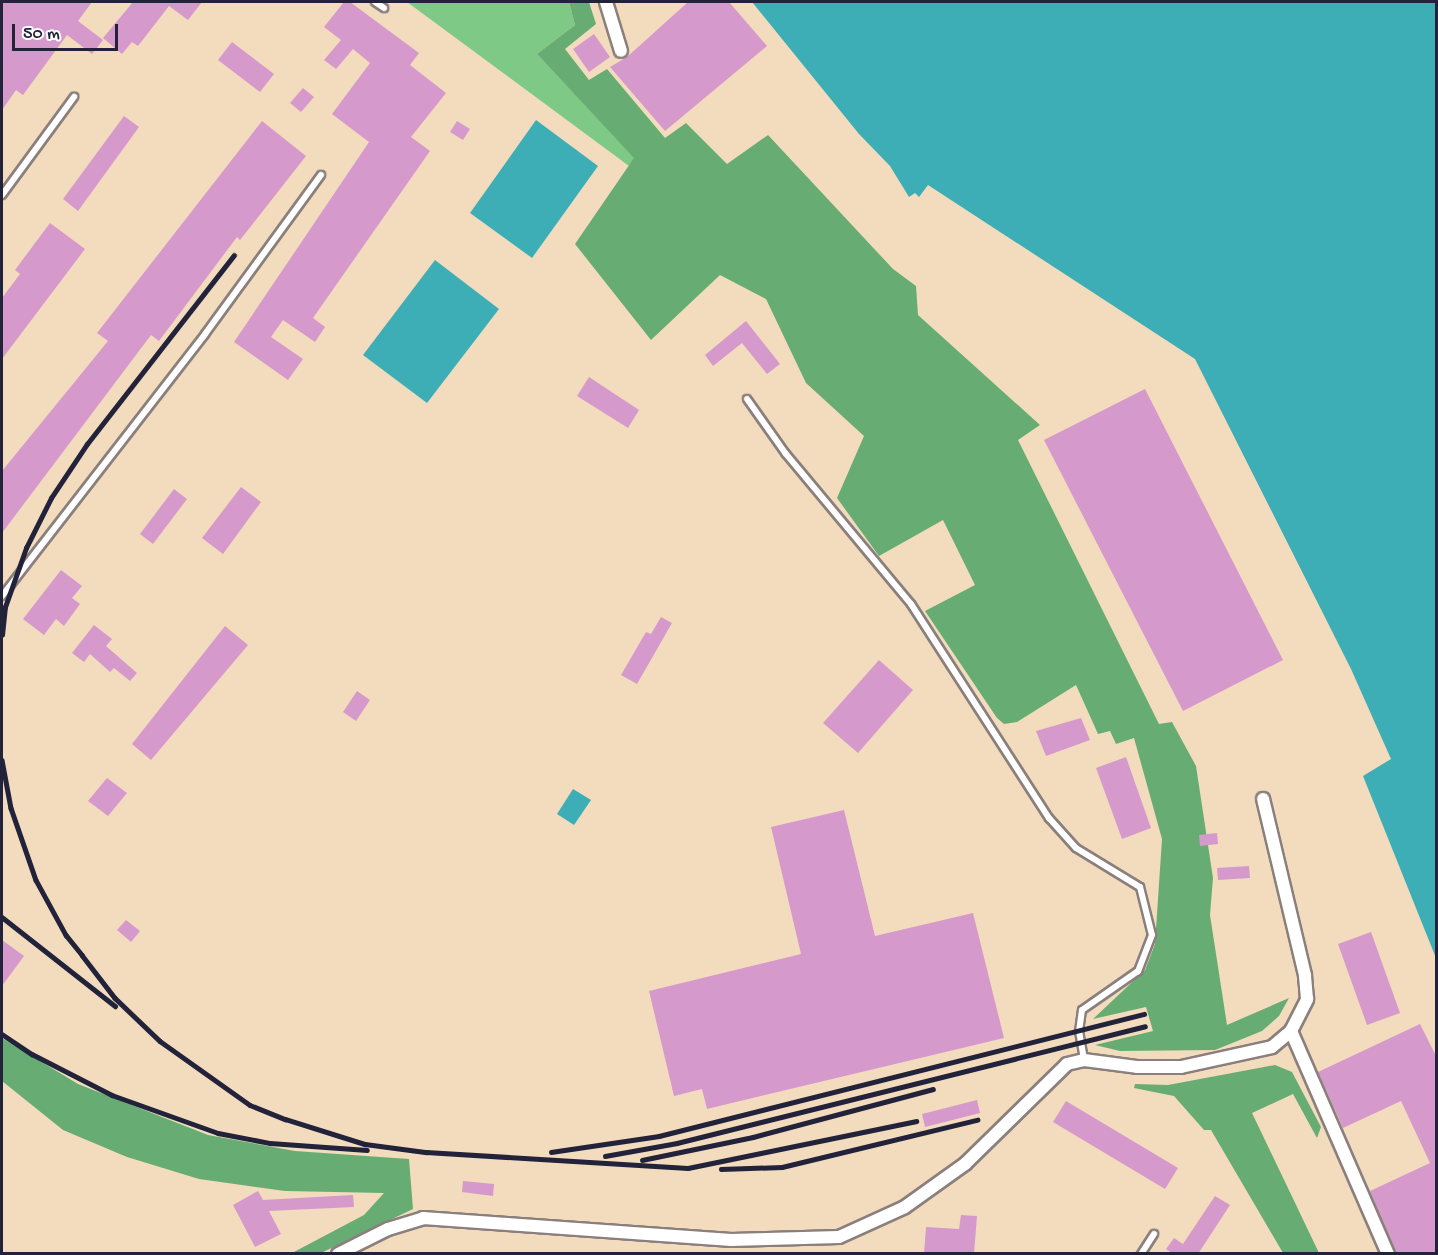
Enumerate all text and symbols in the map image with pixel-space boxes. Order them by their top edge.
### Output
scale bar [15,12,122,50]
text: 50 m [23,24,60,45]

